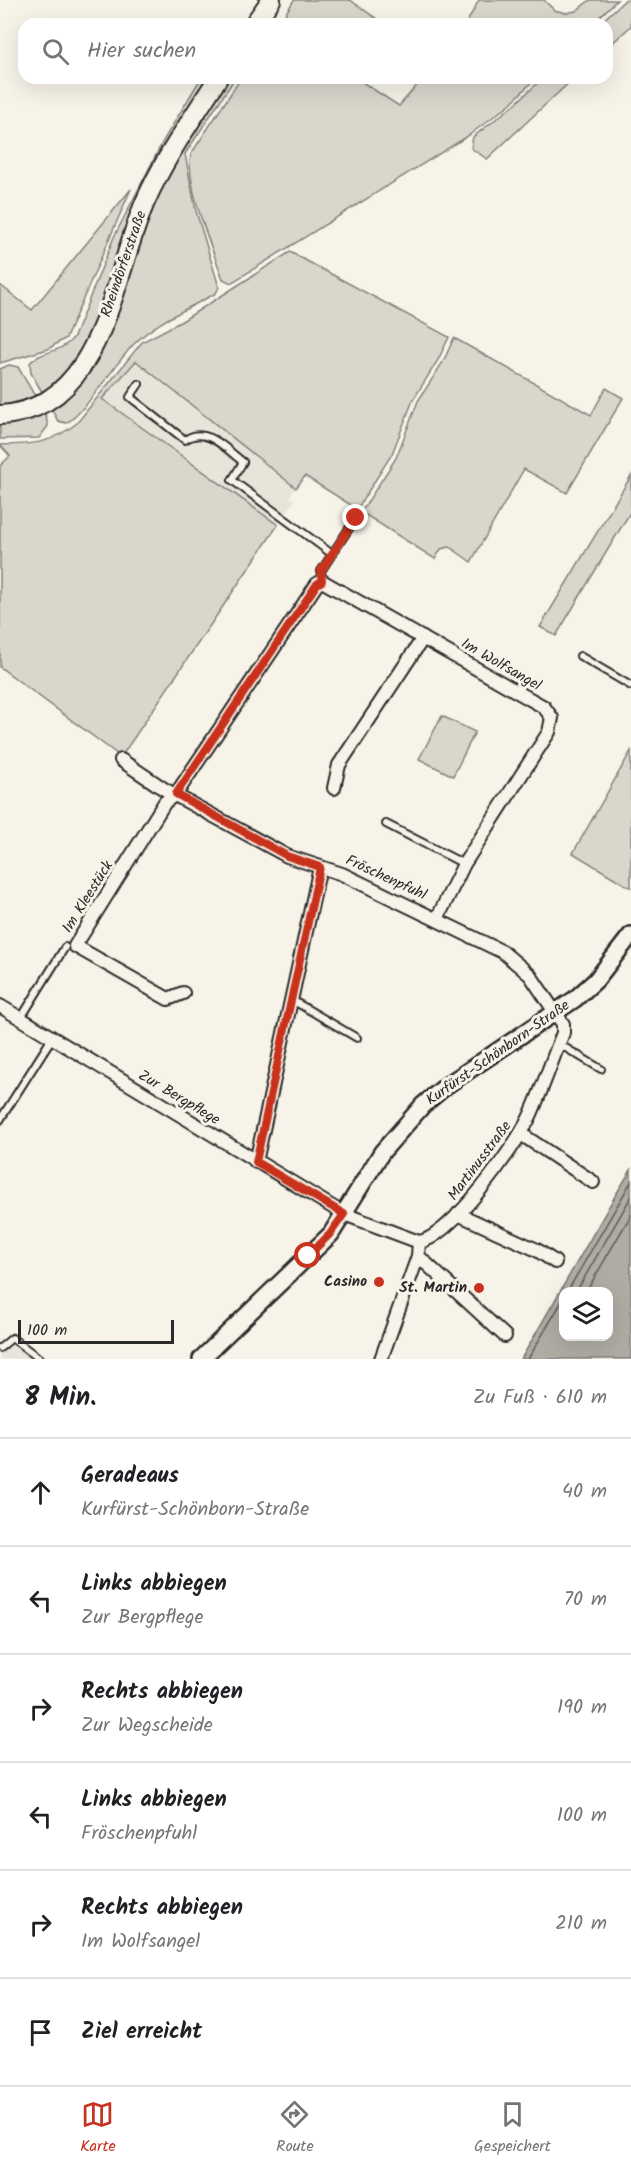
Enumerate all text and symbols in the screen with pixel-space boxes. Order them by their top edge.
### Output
search box [18,18,613,84]
text: Hier suchen [87,34,196,69]
icon: search [39,35,72,68]
street label: Rheindörferstraße [95,207,154,321]
route end [342,504,368,530]
street label: Im Wolfsangel [456,632,546,698]
street label: Fröschenpfuhl [341,849,431,907]
street label: Im Kleestück [56,855,120,938]
street label: Kurfürst-Schönborn-Straße [421,994,575,1112]
street label: Zur Bergpflege [133,1064,225,1132]
street label: Martinusstraße [442,1116,518,1206]
route start [294,1242,320,1268]
place label: Casino [324,1270,367,1294]
marker: Casino [372,1275,386,1289]
place label: St. Martin [399,1276,467,1300]
marker: St. Martin [472,1281,486,1295]
map controls [559,1287,613,1341]
button: layers [559,1287,613,1341]
scale bar [18,1317,174,1344]
text: 100 m [27,1318,67,1343]
text: 8 Min. [24,1377,96,1419]
text: Zu Fuß · 610 m [473,1382,607,1414]
text: Geradeaus [81,1459,179,1494]
icon: ahead [24,1476,57,1509]
text: 40 m [562,1476,607,1508]
text: Kurfürst-Schönborn-Straße [81,1494,309,1526]
text: Links abbiegen [81,1567,227,1602]
icon: left [24,1584,57,1617]
text: 70 m [564,1584,607,1616]
text: Zur Bergpflege [81,1602,203,1634]
text: Rechts abbiegen [81,1675,243,1710]
icon: right [24,1692,57,1725]
text: 190 m [557,1692,607,1724]
text: Zur Wegscheide [81,1710,213,1742]
text: Links abbiegen [81,1783,227,1818]
icon: left [24,1800,57,1833]
text: 100 m [557,1800,607,1832]
text: Fröschenpfuhl [81,1818,197,1850]
text: Rechts abbiegen [81,1891,243,1926]
icon: right [24,1908,57,1941]
text: 210 m [555,1908,607,1940]
text: Im Wolfsangel [81,1926,200,1958]
text: Ziel erreicht [81,2015,202,2050]
icon: arrive [24,2016,57,2049]
tab: Karte [80,2098,116,2159]
tab: Route [276,2098,314,2159]
tab: Gespeichert [474,2098,551,2159]

